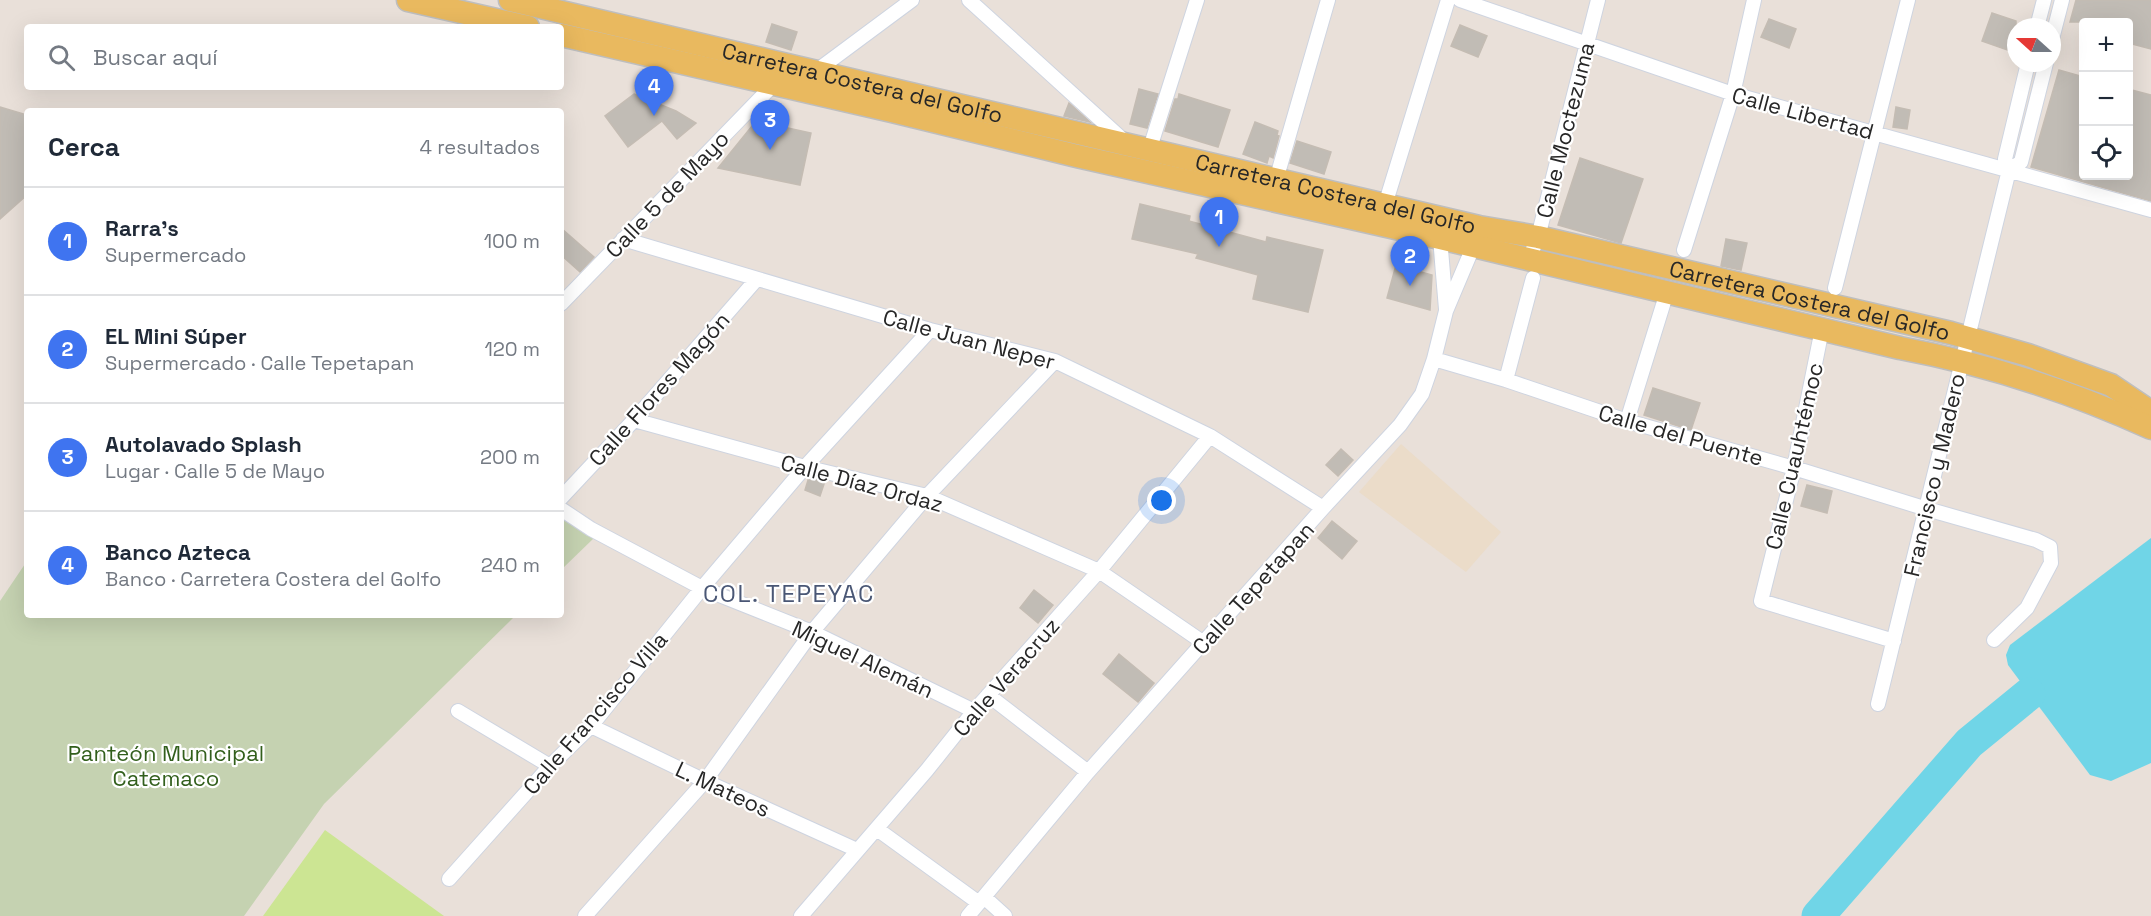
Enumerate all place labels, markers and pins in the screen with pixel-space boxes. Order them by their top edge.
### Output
pin: 4 [634,66,674,116]
pin: 3 [750,100,790,150]
pin: 1 [1200,198,1238,247]
pin: 2 [1390,236,1430,286]

